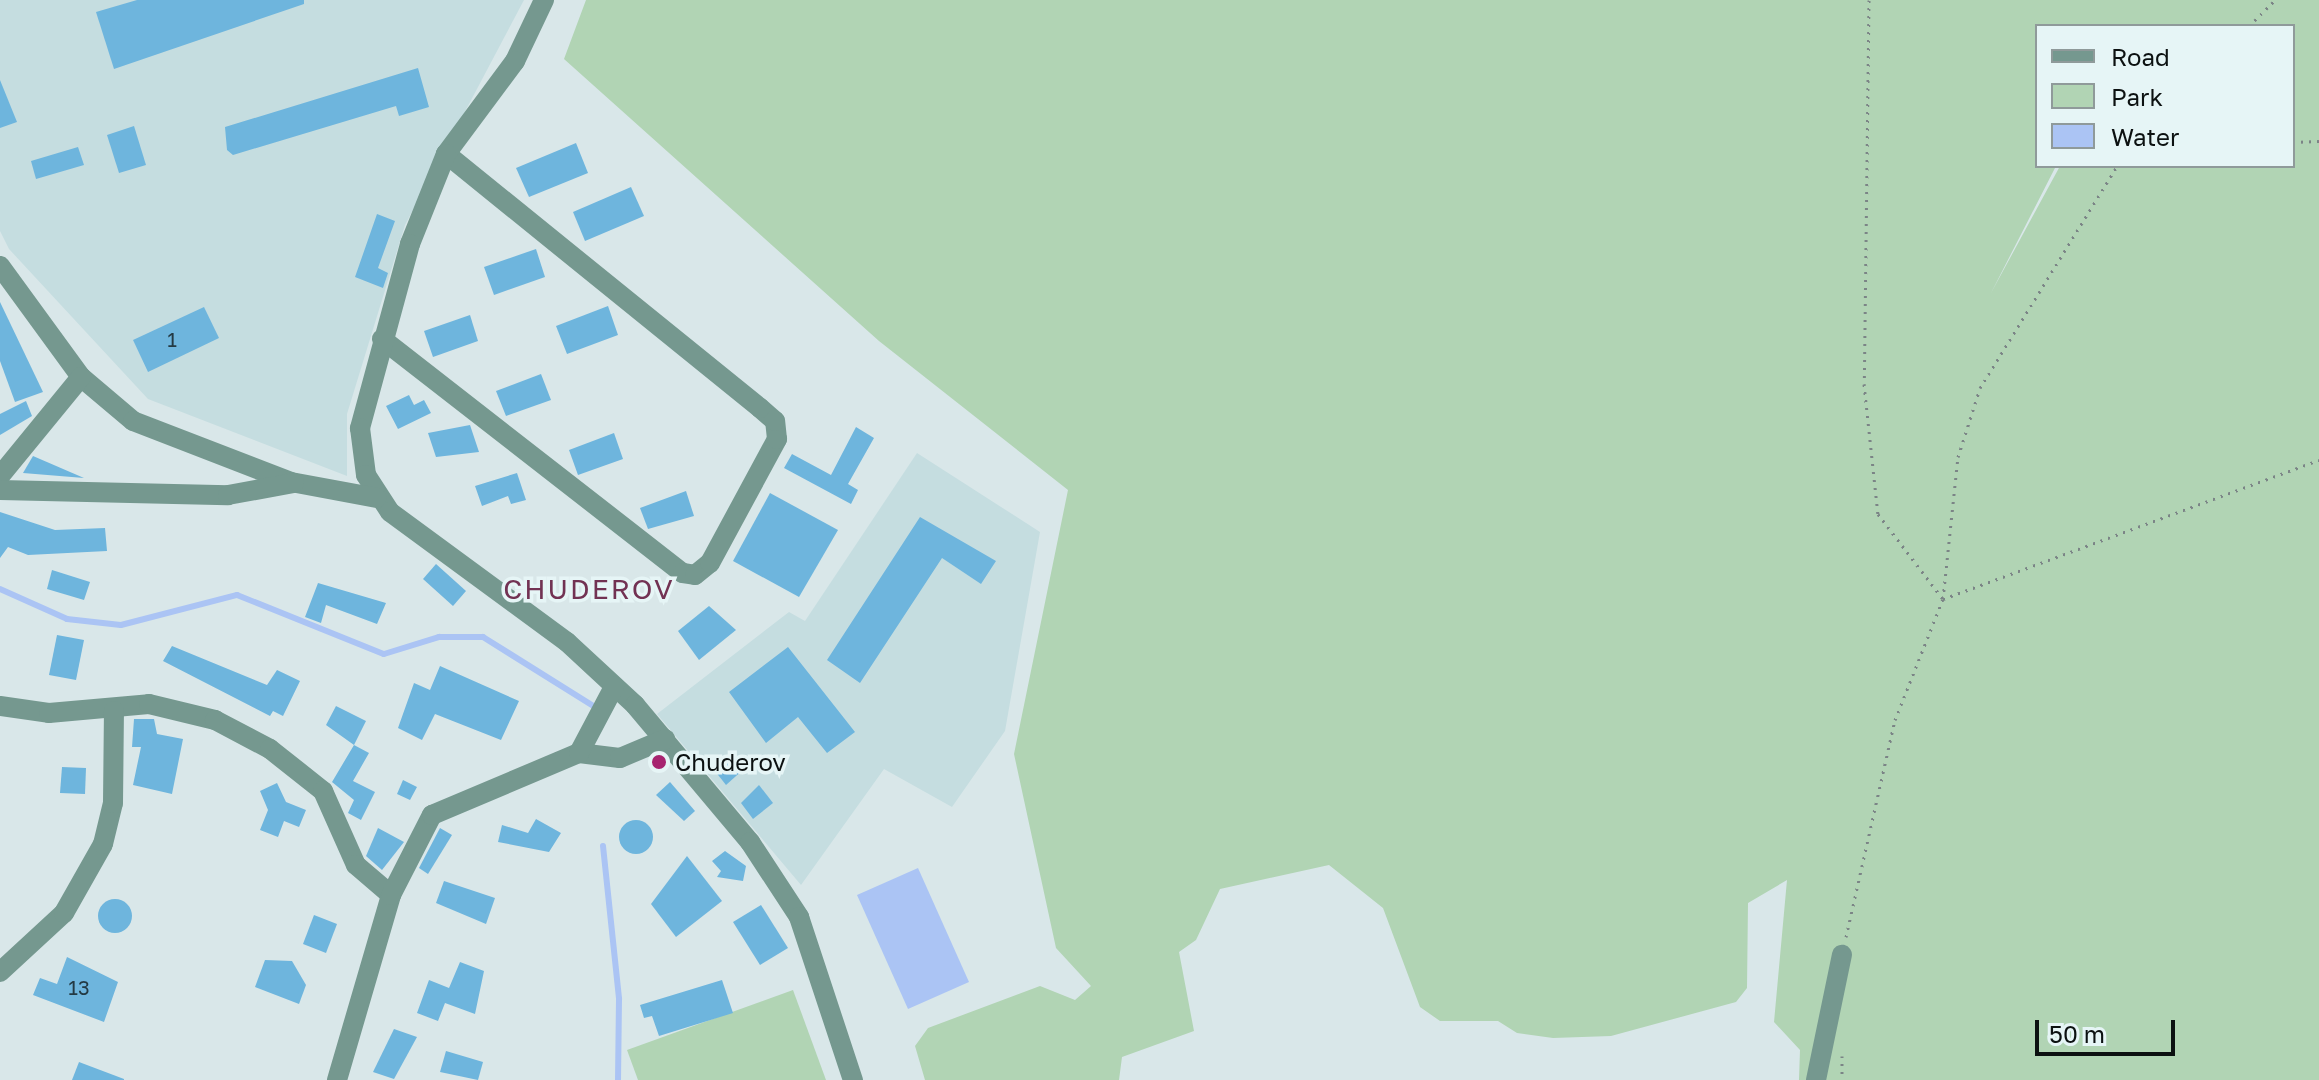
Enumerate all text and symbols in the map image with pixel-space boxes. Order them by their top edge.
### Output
legend [2035,24,2295,168]
text: Road [2111,42,2170,71]
text: Park [2111,82,2163,111]
text: Water [2111,122,2179,151]
house number: 1 [167,327,177,351]
district label: CHUDEROV [503,572,675,606]
place label: Chuderov [675,748,786,776]
marker: Chuderov [650,753,668,771]
house number: 13 [68,975,90,999]
scale bar [2039,1004,2179,1054]
text: 50 m [2049,1019,2105,1048]

